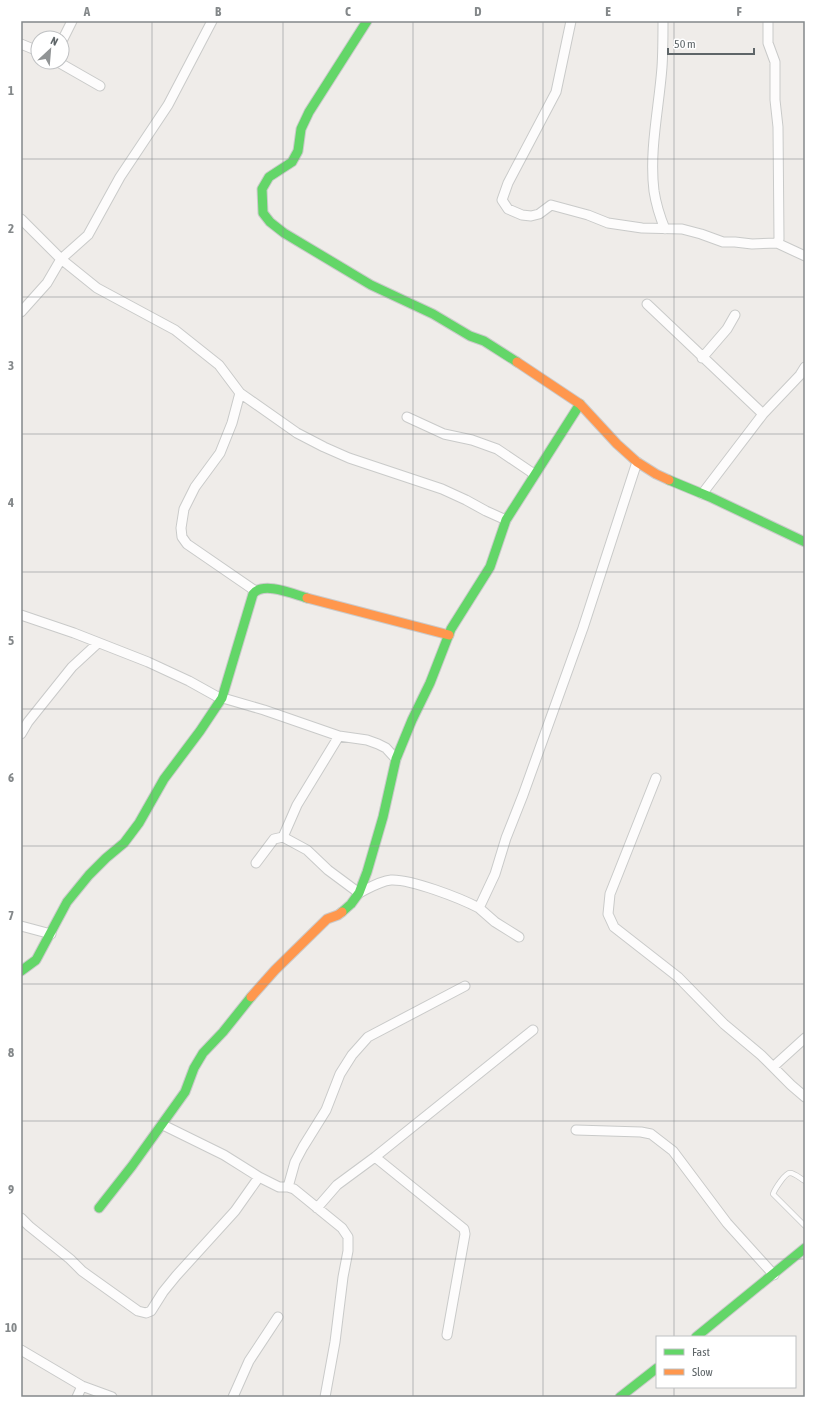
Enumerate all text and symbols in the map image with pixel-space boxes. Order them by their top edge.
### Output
text: A [83,4,91,19]
text: B [215,4,222,19]
text: C [345,4,351,19]
text: D [474,4,482,19]
text: E [605,4,611,19]
text: F [736,4,742,19]
north arrow [30,30,70,70]
scale bar [668,30,754,56]
text: N [49,34,60,48]
text: 50 m [674,37,696,51]
text: 1 [8,83,14,98]
text: 2 [8,221,14,236]
text: 3 [8,358,14,373]
text: 4 [7,495,14,510]
text: 5 [8,633,14,648]
text: 6 [8,770,14,785]
text: 7 [8,908,14,923]
text: 8 [8,1045,14,1060]
text: 9 [8,1182,14,1197]
text: 10 [5,1320,17,1335]
legend [656,1336,796,1388]
text: Fast [692,1345,710,1359]
text: Slow [692,1365,713,1379]

